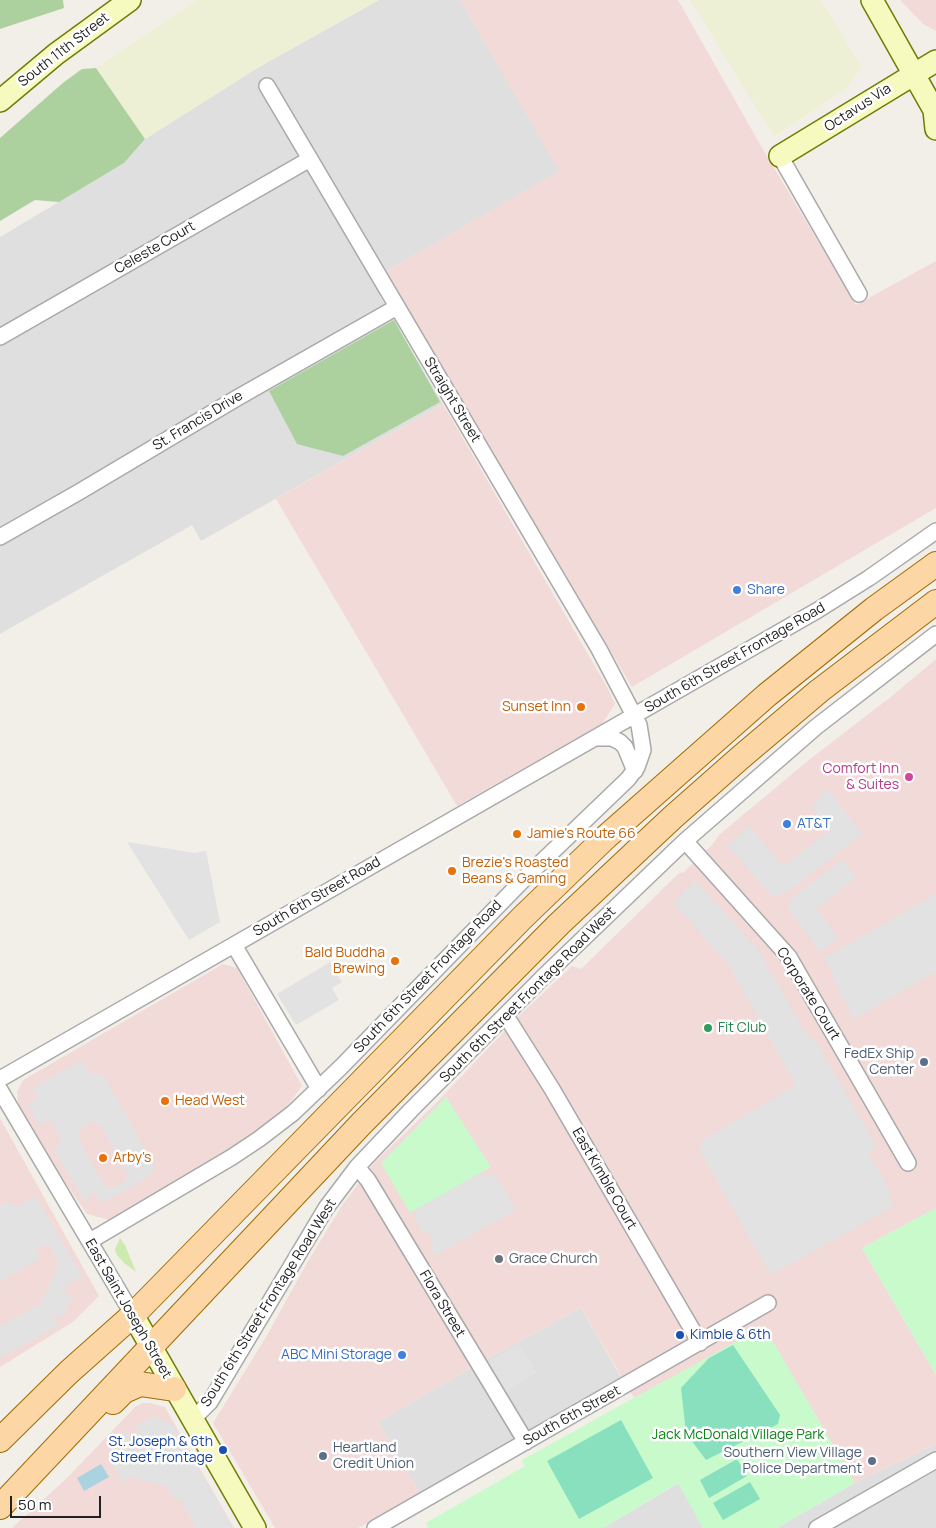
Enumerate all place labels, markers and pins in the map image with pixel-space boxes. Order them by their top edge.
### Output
place label: Share [747,582,785,598]
marker: Share [731,584,743,596]
place label: Sunset Inn [502,699,571,715]
marker: Sunset Inn [575,701,587,713]
place label: Comfort Inn & Suites [823,761,899,794]
marker: Comfort Inn & Suites [903,771,915,783]
place label: AT&T [797,816,831,832]
marker: AT&T [781,818,793,830]
place label: Jamie's Route 66 [527,826,636,842]
marker: Jamie's Route 66 [511,828,523,840]
place label: Brezie's Roasted Beans & Gaming [462,855,569,888]
marker: Brezie's Roasted Beans & Gaming [446,865,458,877]
place label: Bald Buddha Brewing [305,945,385,978]
marker: Bald Buddha Brewing [389,955,401,967]
place label: Fit Club [718,1020,767,1036]
marker: Fit Club [702,1022,714,1034]
place label: FedEx Ship Center [844,1046,914,1078]
marker: FedEx Ship Center [918,1056,930,1068]
place label: Head West [175,1093,245,1109]
marker: Head West [159,1095,171,1107]
place label: Arby's [113,1150,151,1166]
marker: Arby's [97,1152,109,1164]
place label: Grace Church [509,1251,598,1267]
marker: Grace Church [493,1253,505,1265]
place label: Kimble & 6th [690,1327,771,1343]
marker: Kimble & 6th [674,1329,686,1341]
place label: ABC Mini Storage [281,1347,392,1363]
marker: ABC Mini Storage [396,1349,408,1361]
place label: St. Joseph & 6th Street Frontage [108,1434,213,1466]
place label: Heartland Credit Union [333,1440,414,1472]
marker: St. Joseph & 6th Street Frontage [217,1444,229,1456]
place label: Southern View Village Police Department [723,1445,862,1478]
marker: Heartland Credit Union [317,1450,329,1462]
marker: Southern View Village Police Department [866,1455,878,1467]

